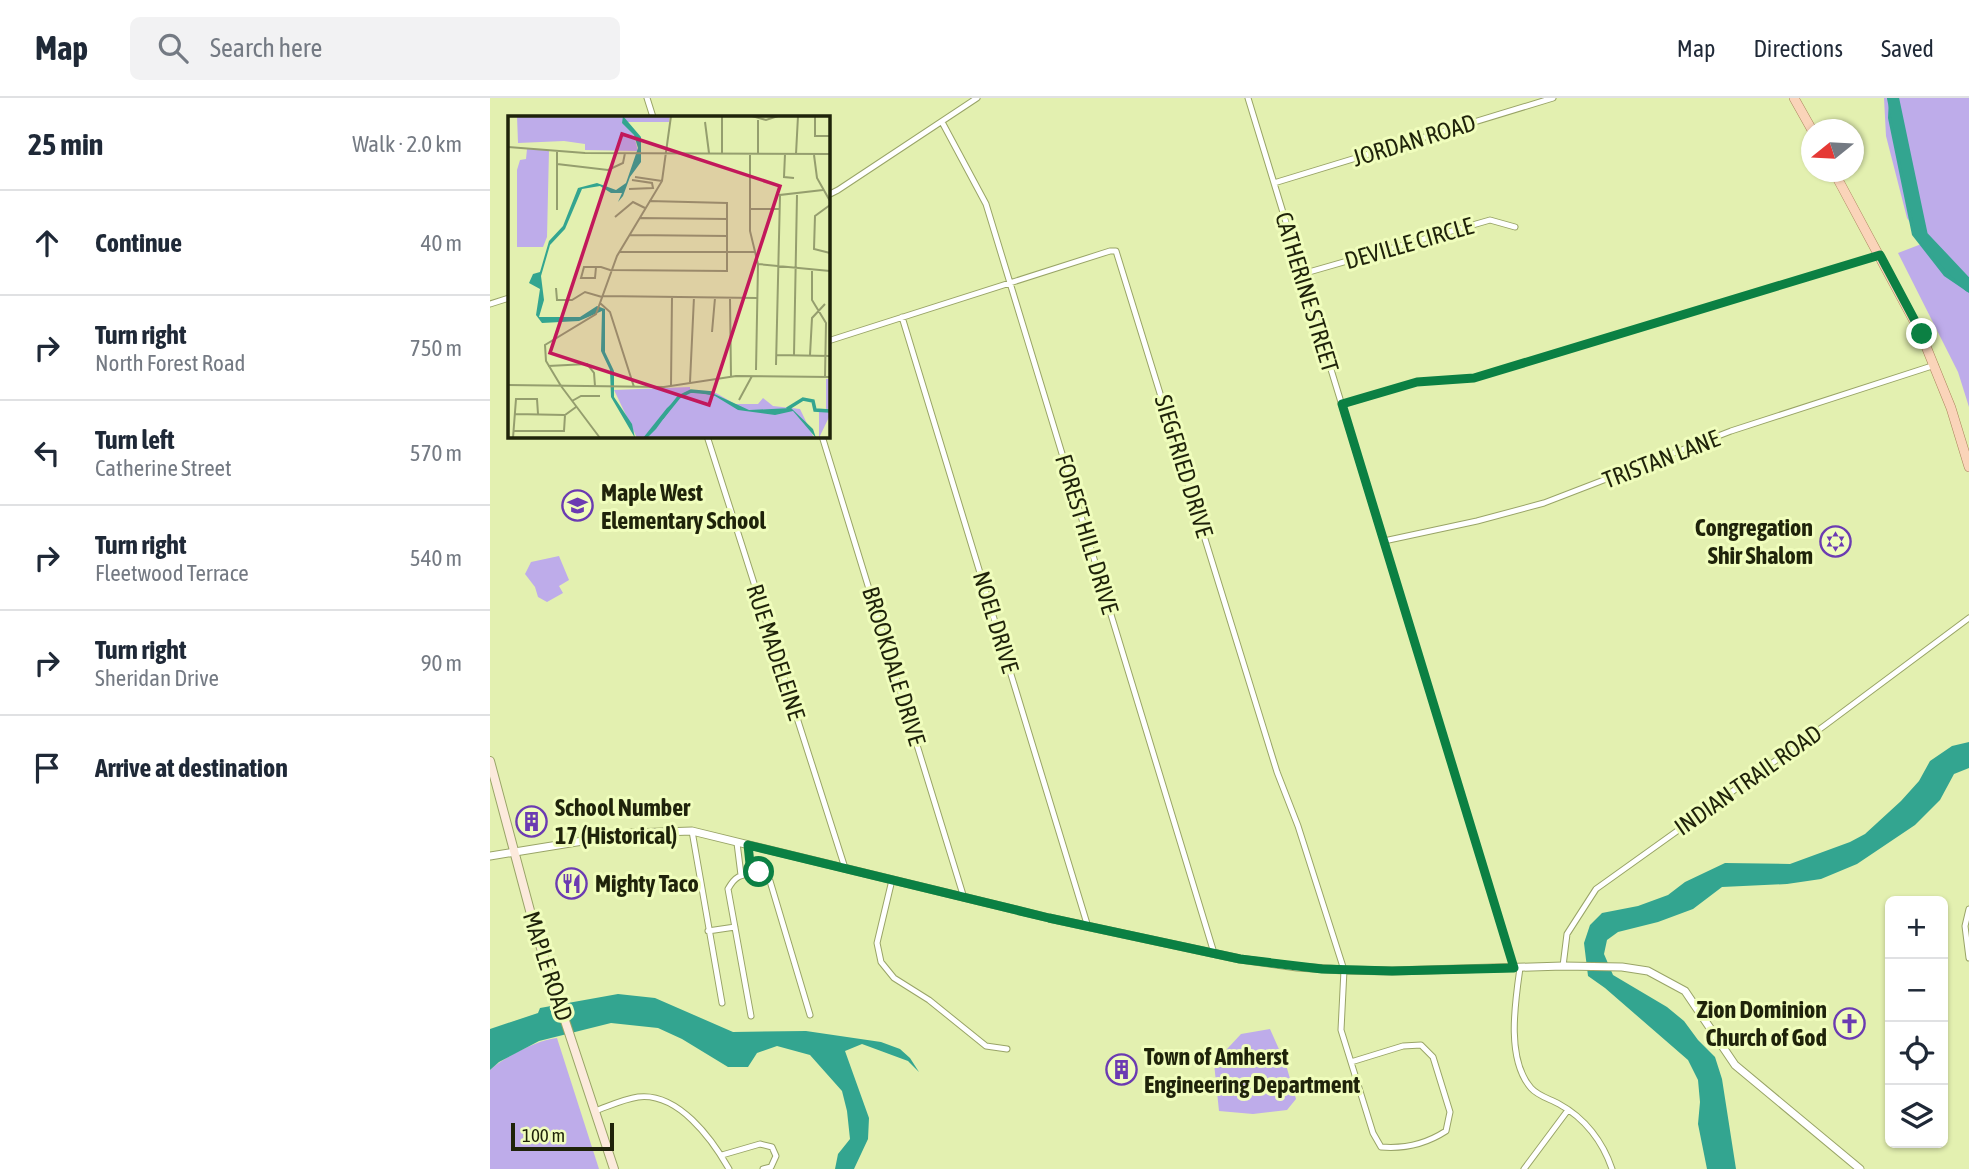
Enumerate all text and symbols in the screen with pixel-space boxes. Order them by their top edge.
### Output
search box [130,17,620,80]
text: Map [35,29,88,67]
icon: search [154,29,192,67]
text: Search here [210,33,322,63]
text: Map [1677,35,1715,62]
text: Directions [1753,35,1843,62]
text: Saved [1881,35,1934,62]
street label: JORDAN ROAD [1349,108,1479,172]
inset map [508,116,830,438]
north arrow [1801,119,1864,182]
text: 25 min [28,127,103,161]
text: Walk · 2.0 km [352,131,462,157]
street label: CATHERINE STREET [1270,209,1344,376]
street label: DEVILLE CIRCLE [1342,212,1476,274]
icon: ahead [28,224,66,262]
text: Continue [95,228,182,258]
text: 40 m [421,230,462,256]
route end [1906,318,1937,349]
text: Turn right [95,320,186,350]
icon: right [28,329,66,367]
text: 750 m [410,335,462,361]
text: North Forest Road [95,350,246,376]
street label: SIEGFRIED DRIVE [1150,392,1218,540]
street label: TRISTAN LANE [1599,424,1723,494]
text: Turn left [95,425,175,455]
icon: left [28,434,66,472]
text: 570 m [410,440,462,466]
street label: FOREST HILL DRIVE [1050,451,1124,617]
text: Catherine Street [95,455,232,481]
place label: Maple West Elementary School [601,479,767,534]
school or university icon: Maple West Elementary School [561,489,595,523]
place label: Congregation Shir Shalom [1695,514,1813,569]
synagogue icon: Congregation Shir Shalom [1819,524,1853,558]
text: Turn right [95,530,186,560]
icon: right [28,539,66,577]
text: 540 m [410,545,462,571]
text: Fleetwood Terrace [95,560,249,586]
street label: NOEL DRIVE [968,568,1024,676]
street label: RUE MADELEINE [741,581,811,723]
street label: BROOKDALE DRIVE [857,583,931,749]
text: Turn right [95,635,186,665]
icon: right [28,644,66,682]
text: 90 m [421,650,462,676]
text: Sheridan Drive [95,665,219,691]
street label: INDIAN TRAIL ROAD [1669,719,1827,841]
icon: arrive [28,749,66,787]
text: Arrive at destination [95,753,288,783]
place label: School Number 17 (Historical) [555,794,691,849]
building icon: School Number 17 (Historical) [515,804,549,838]
route start [743,856,774,887]
restaurant icon: Mighty Taco [555,866,589,900]
place label: Mighty Taco [595,870,699,897]
map controls [1885,896,1948,1148]
button: + [1885,896,1948,959]
street label: MAPLE ROAD [518,908,578,1024]
button: − [1885,959,1948,1022]
place label: Zion Dominion Church of God [1697,996,1827,1051]
church icon: Zion Dominion Church of God [1833,1006,1867,1040]
button: locate [1885,1022,1948,1085]
place label: Town of Amherst Engineering Department [1144,1043,1360,1098]
building icon: Town of Amherst Engineering Department [1104,1053,1138,1087]
button: layers [1885,1085,1948,1148]
scale bar [511,1120,614,1152]
text: 100 m [522,1124,565,1146]

